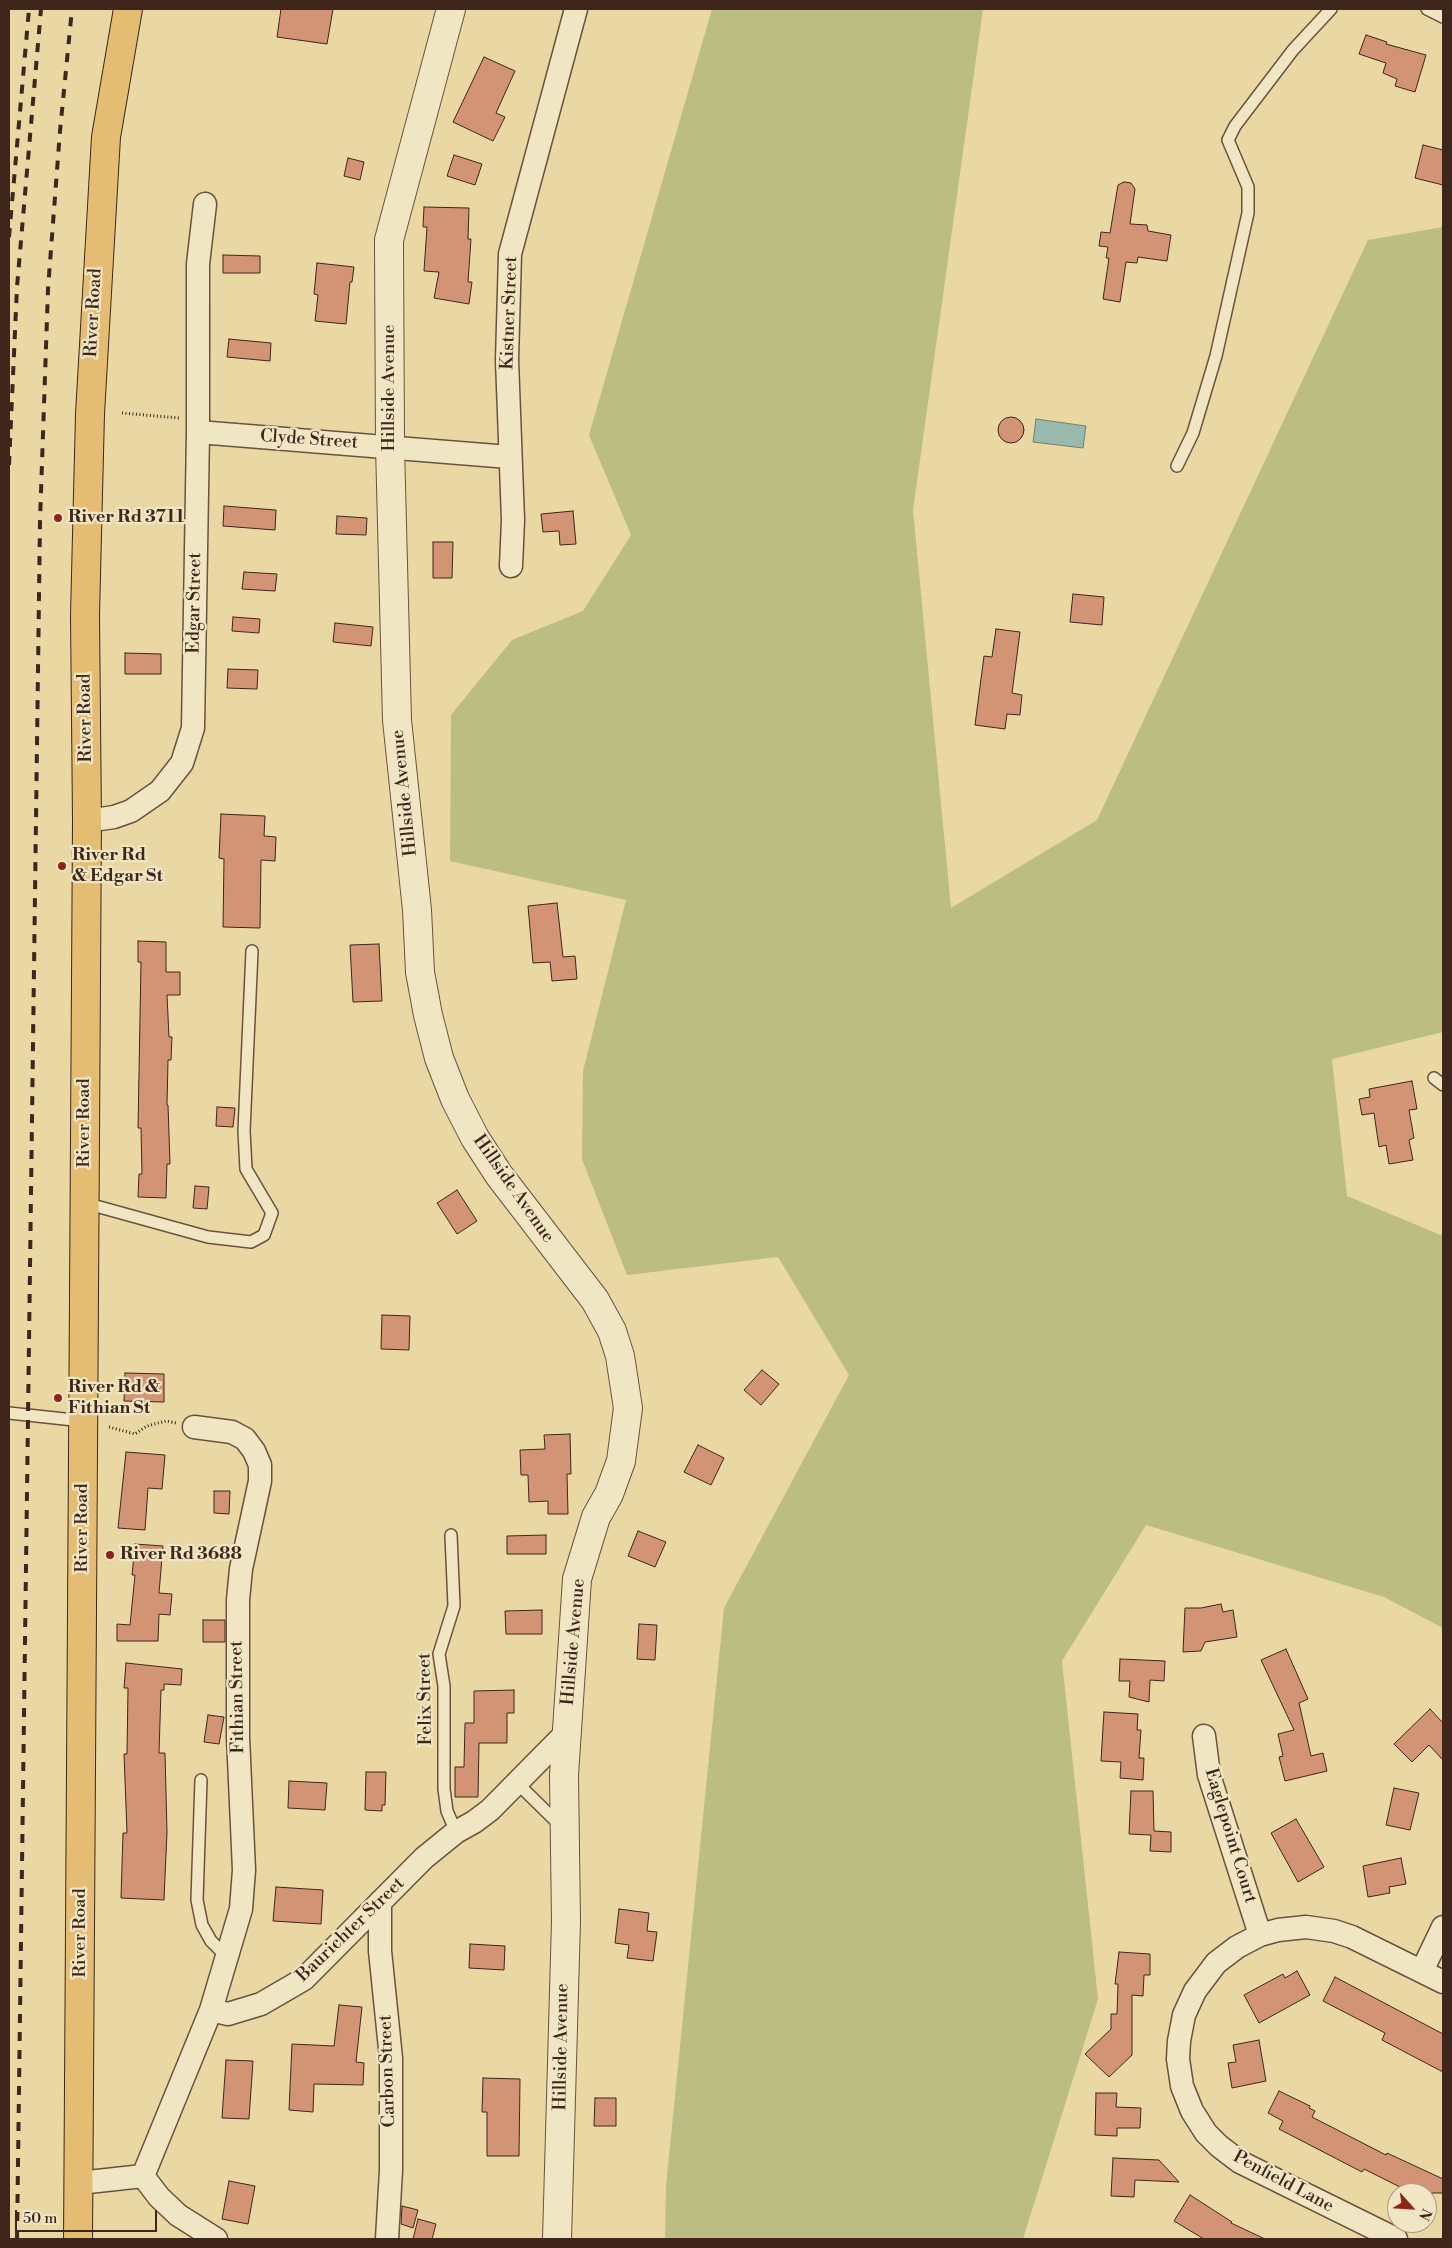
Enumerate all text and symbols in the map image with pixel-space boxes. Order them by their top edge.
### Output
street label: Kistner Street [497,256,523,370]
street label: River Road [81,268,107,358]
street label: Hillside Avenue [379,324,401,452]
street label: Clyde Street [259,426,359,454]
place label: River Rd 3711 [68,507,184,529]
marker: River Rd 3711 [52,512,64,524]
street label: Edgar Street [183,552,207,654]
street label: River Road [74,673,98,763]
street label: Hillside Avenue [388,729,422,857]
place label: River Rd & Edgar St [72,845,163,888]
marker: River Rd & Edgar St [56,860,68,872]
street label: River Road [74,1078,96,1168]
street label: Hillside Avenue [468,1131,558,1247]
place label: River Rd & Fithian St [68,1377,160,1420]
marker: River Rd & Fithian St [52,1392,64,1404]
street label: River Road [72,1483,94,1573]
place label: River Rd 3688 [120,1544,242,1566]
marker: River Rd 3688 [104,1549,116,1561]
street label: Hillside Avenue [558,1578,590,1706]
street label: Fithian Street [226,1640,250,1754]
street label: Felix Street [414,1652,438,1746]
street label: Eaglepoint Court [1199,1766,1261,1906]
street label: Baurichter Street [293,1873,409,1987]
street label: River Road [70,1888,92,1978]
street label: Hillside Avenue [550,1983,574,2111]
street label: Carbon Street [375,2014,401,2128]
street label: Penfield Lane [1229,2146,1337,2218]
north arrow [1387,2183,1437,2233]
scale bar [18,2200,160,2232]
text: N [1414,2205,1435,2223]
text: 50 m [23,2209,57,2228]

